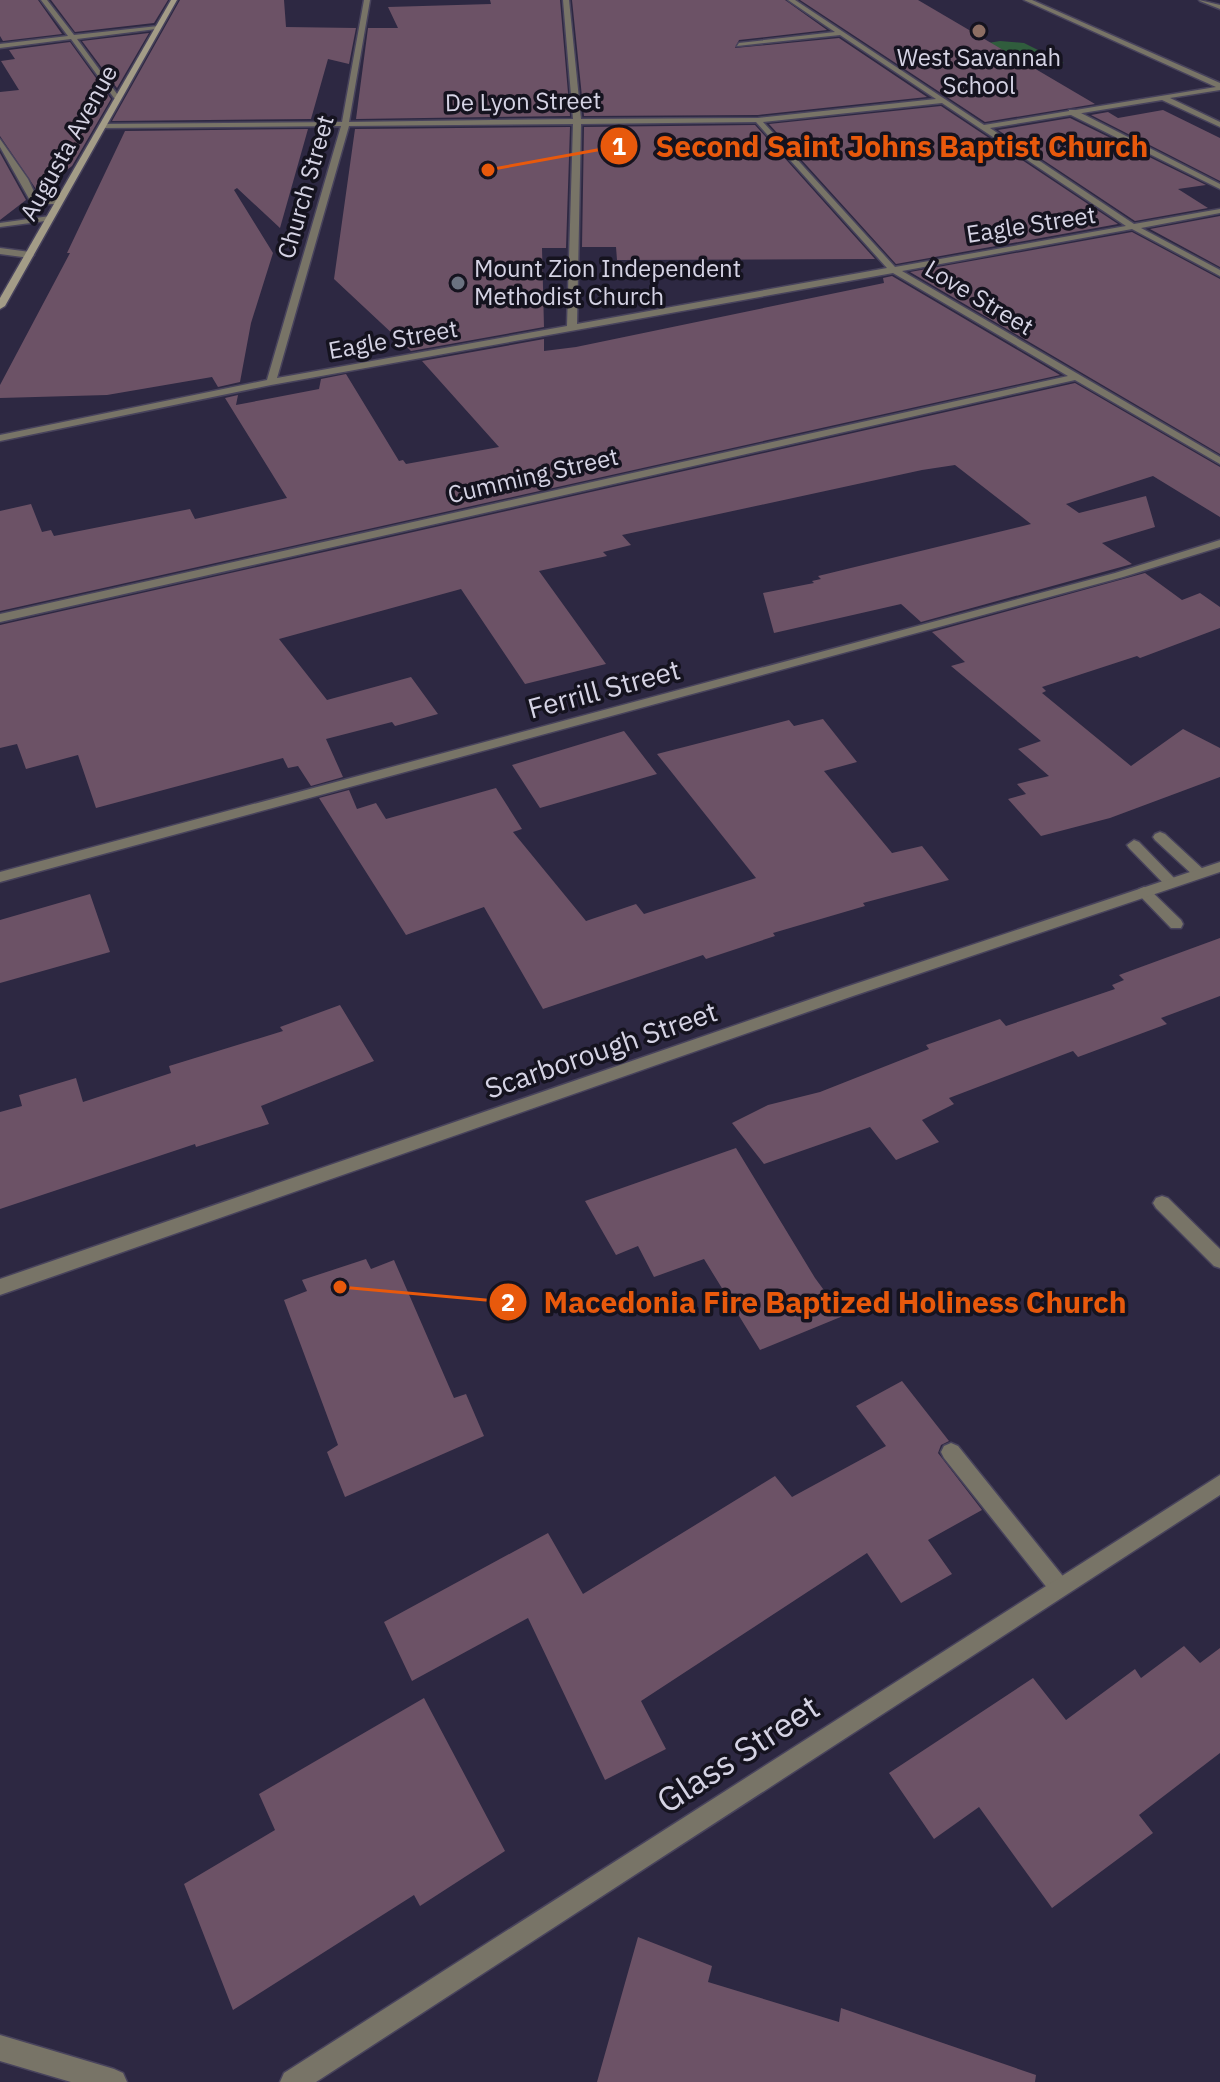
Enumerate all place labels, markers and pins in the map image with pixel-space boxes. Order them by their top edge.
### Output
marker: West Savannah School [970,22,988,40]
place label: West Savannah School [897,41,1061,101]
callout: Second Saint Johns Baptist Church [599,119,1164,173]
place label: Mount Zion Independent Methodist Church [474,252,741,312]
marker: Mount Zion Independent Methodist Church [449,274,467,292]
callout: Macedonia Fire Baptized Holiness Church [488,1275,1143,1329]

